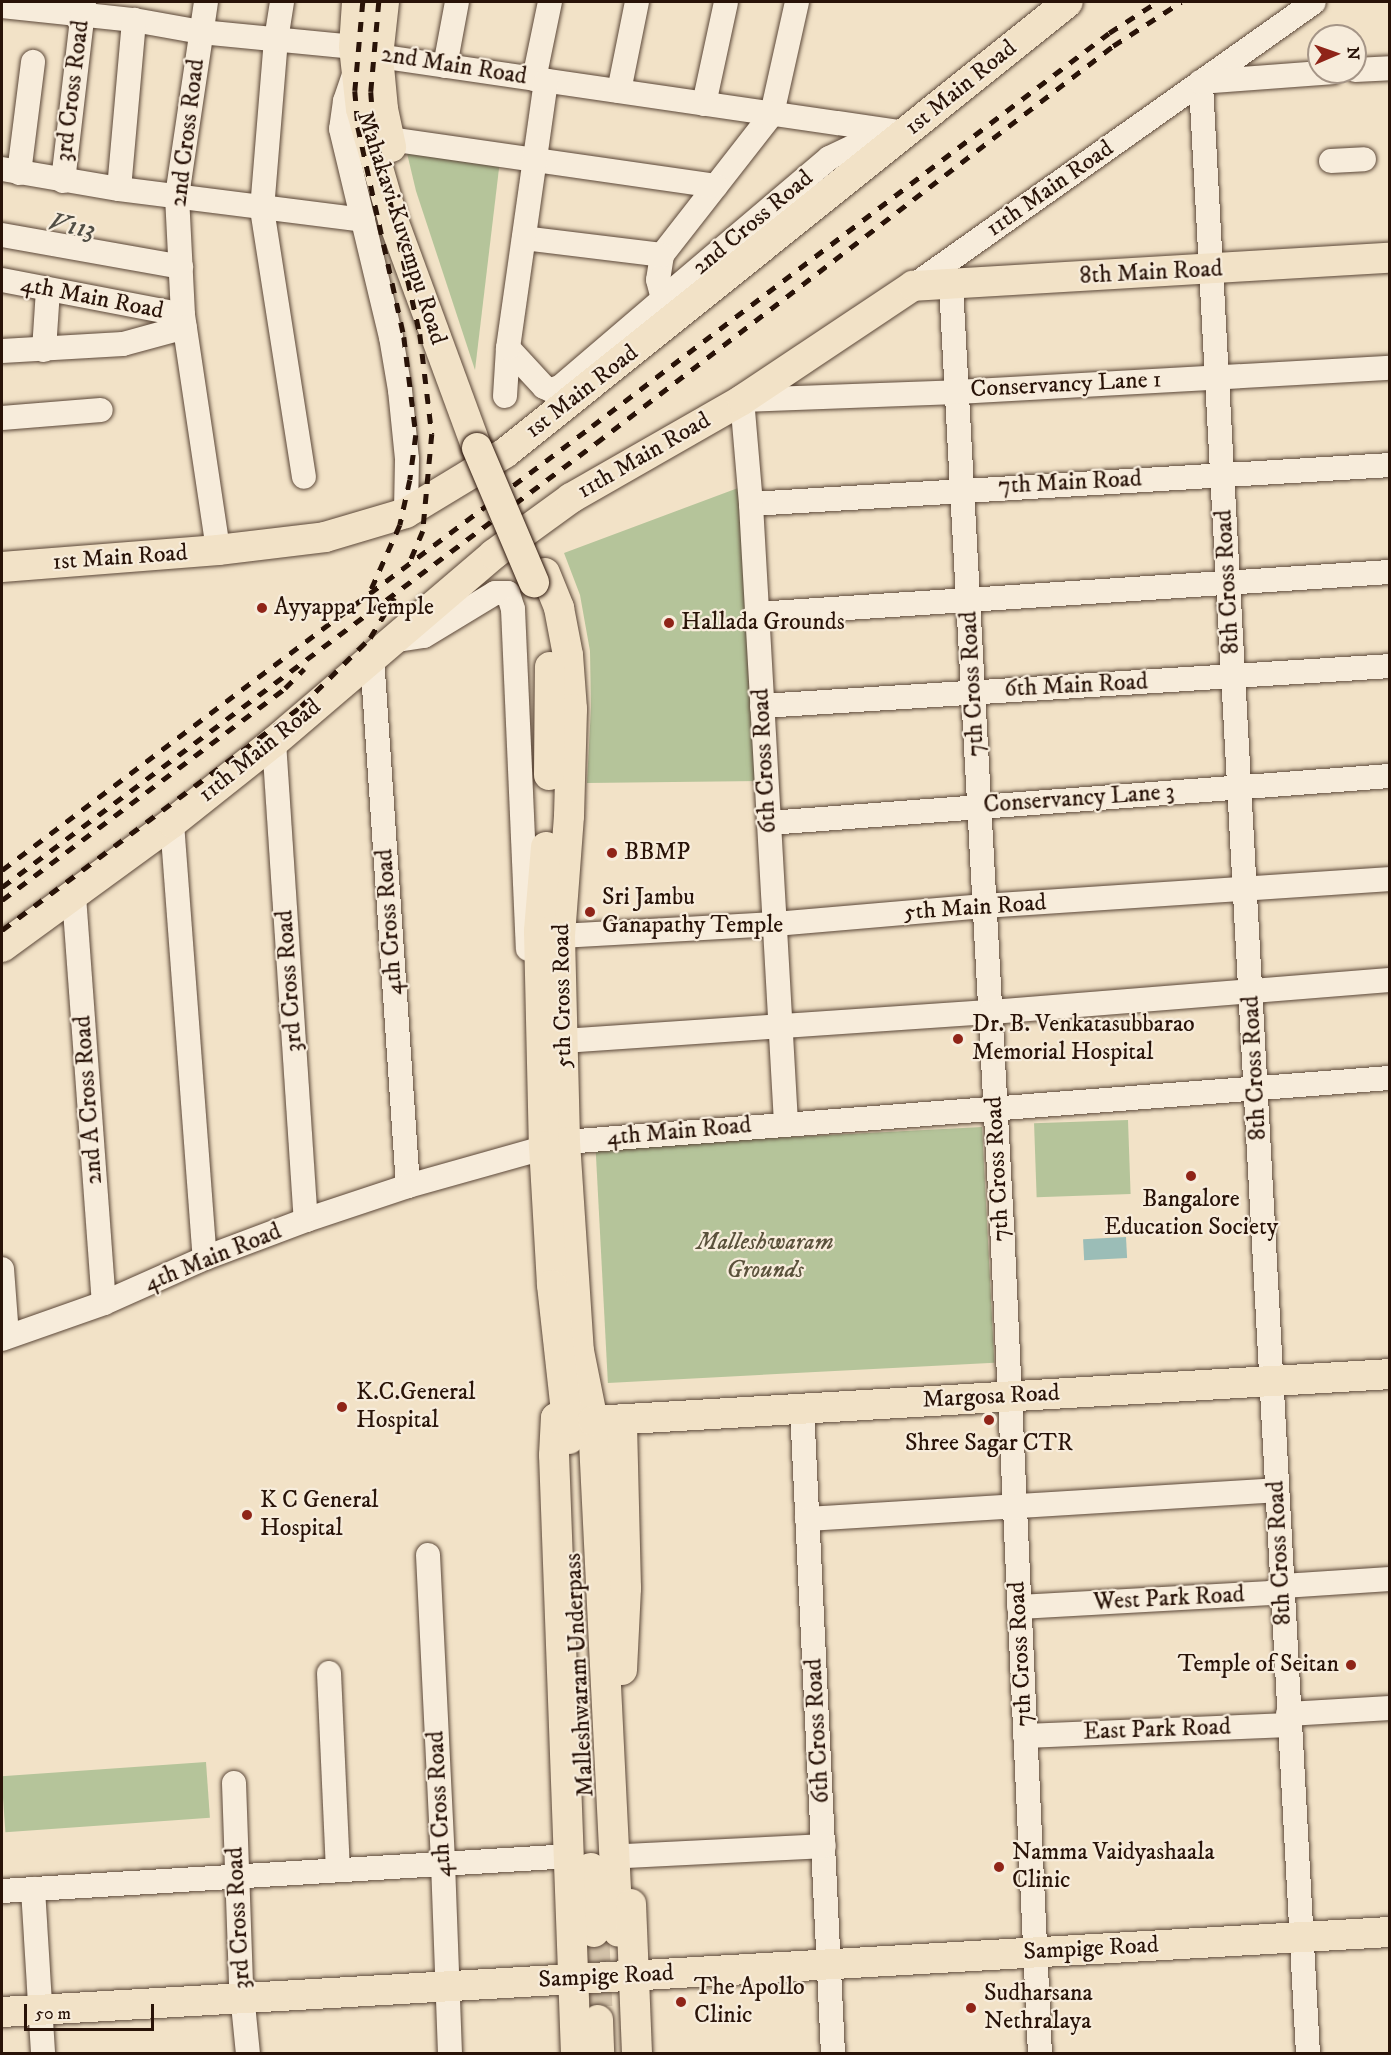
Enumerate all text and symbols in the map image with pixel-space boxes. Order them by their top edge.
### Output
street label: 3rd Cross Road [50,19,96,163]
north arrow [1307,24,1367,84]
street label: 1st Main Road [899,34,1023,142]
street label: 2nd Main Road [379,40,529,92]
text: N [1343,47,1363,60]
street label: 2nd Cross Road [165,57,211,209]
street label: Mahakavi Kuvempu Road [350,108,452,348]
street label: 11th Main Road [981,135,1119,243]
street label: 2nd Cross Road [687,164,819,282]
water label: V113 [46,207,98,247]
street label: 8th Main Road [1079,255,1223,291]
street label: 4th Main Road [18,270,166,326]
street label: 1st Main Road [520,339,644,445]
street label: Conservancy Lane 1 [970,366,1162,404]
street label: 11th Main Road [572,406,716,506]
street label: 7th Main Road [997,465,1143,501]
street label: 8th Cross Road [1210,509,1246,655]
street label: 1st Main Road [51,539,189,577]
place label: Ayyappa Temple [274,594,434,622]
marker: Ayyappa Temple [255,601,269,615]
place label: Hallada Grounds [681,609,845,637]
street label: 7th Cross Road [955,611,991,757]
marker: Hallada Grounds [662,616,676,630]
street label: 6th Main Road [1004,668,1148,704]
street label: 6th Cross Road [747,688,783,834]
street label: 11th Main Road [193,693,327,809]
street label: Conservancy Lane 3 [982,778,1176,820]
place label: BBMP [624,839,690,867]
marker: BBMP [605,846,619,860]
street label: 4th Cross Road [371,848,409,996]
place label: Sri Jambu Ganapathy Temple [602,884,783,940]
street label: 5th Main Road [903,889,1047,927]
marker: Sri Jambu Ganapathy Temple [583,905,597,919]
street label: 3rd Cross Road [271,909,309,1053]
street label: 5th Cross Road [547,923,579,1069]
street label: 8th Cross Road [1237,995,1273,1141]
place label: Dr. B. Venkatasubbarao Memorial Hospital [972,1011,1195,1067]
street label: 2nd A Cross Road [69,1015,109,1185]
marker: Dr. B. Venkatasubbarao Memorial Hospital [949,1030,967,1048]
street label: 7th Cross Road [980,1096,1016,1242]
street label: 4th Main Road [606,1111,752,1153]
marker: Bangalore Education Society [1184,1169,1198,1183]
place label: Bangalore Education Society [1104,1186,1278,1242]
street label: 4th Main Road [140,1218,286,1298]
park label: Malleshwaram Grounds [697,1229,833,1285]
place label: K.C.General Hospital [356,1379,475,1435]
street label: Margosa Road [922,1379,1060,1415]
marker: K.C.General Hospital [333,1398,351,1416]
marker: Shree Sagar CTR [982,1413,996,1427]
place label: Shree Sagar CTR [905,1430,1073,1458]
street label: 8th Cross Road [1262,1480,1298,1626]
place label: K C General Hospital [260,1487,379,1543]
marker: K C General Hospital [238,1506,256,1524]
street label: Malleshwaram Underpass [559,1552,601,1798]
street label: 7th Cross Road [1003,1581,1039,1727]
street label: West Park Road [1093,1581,1245,1617]
place label: Temple of Seitan [1178,1651,1339,1679]
street label: 6th Cross Road [800,1658,836,1804]
marker: Temple of Seitan [1344,1658,1358,1672]
street label: East Park Road [1083,1713,1231,1747]
street label: 4th Cross Road [422,1730,458,1878]
place label: Namma Vaidyashaala Clinic [1012,1839,1215,1895]
street label: 3rd Cross Road [221,1846,257,1990]
marker: Namma Vaidyashaala Clinic [990,1858,1008,1876]
street label: Sampige Road [1023,1931,1159,1967]
street label: Sampige Road [538,1959,674,1995]
place label: The Apollo Clinic [694,1974,805,2030]
place label: Sudharsana Nethralaya [984,1980,1093,2036]
scale bar [27,1992,158,2030]
marker: The Apollo Clinic [672,1993,690,2011]
marker: Sudharsana Nethralaya [962,1999,980,2017]
text: 50 m [35,2003,71,2025]

